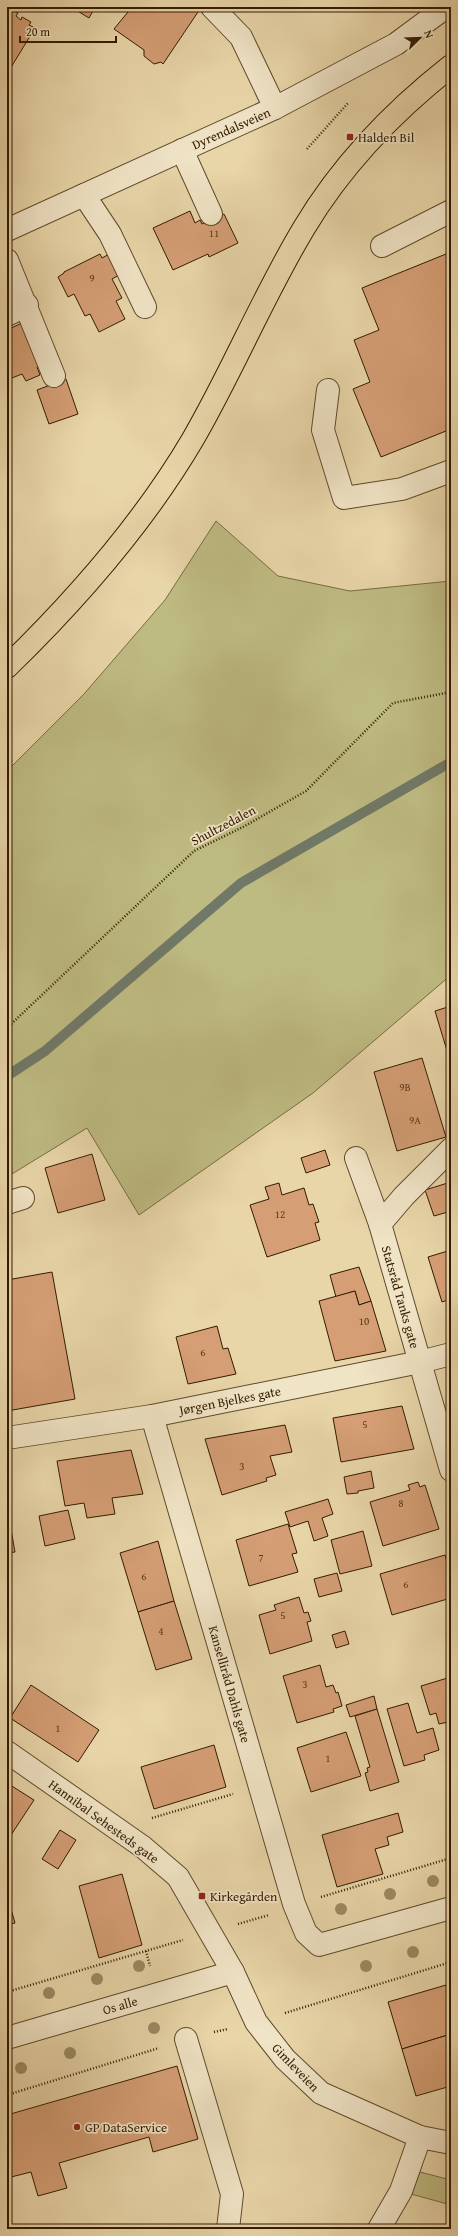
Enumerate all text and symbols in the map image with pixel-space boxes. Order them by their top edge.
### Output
scale bar [20,18,116,44]
north arrow [400,18,440,58]
text: 20 m [26,23,50,40]
text: N [420,28,438,41]
street label: Dyrendalsveien [189,102,274,154]
place label: Halden Bil [358,128,415,147]
marker: Halden Bil [345,132,355,142]
house number: 11 [209,225,219,241]
house number: 9 [89,270,95,286]
street label: Shultzedalen [187,800,260,850]
house number: 9B [399,1079,411,1095]
house number: 9A [409,1112,421,1128]
house number: 12 [275,1206,285,1222]
street label: Statsråd Tanks gate [377,1243,424,1351]
house number: 10 [359,1313,369,1329]
house number: 6 [200,1344,206,1360]
street label: Jørgen Bjelkes gate [176,1381,283,1420]
house number: 5 [362,1416,368,1432]
house number: 3 [239,1458,245,1474]
house number: 8 [398,1495,404,1511]
house number: 7 [258,1549,264,1565]
house number: 6 [141,1568,147,1584]
house number: 6 [403,1576,409,1592]
house number: 5 [280,1607,286,1623]
house number: 4 [158,1623,164,1639]
street label: Kanselliråd Dahls gate [204,1623,255,1745]
house number: 3 [302,1676,308,1692]
house number: 1 [55,1720,61,1736]
house number: 1 [325,1750,331,1766]
street label: Hannibal Sehesteds gate [45,1775,163,1868]
place label: Kirkegården [210,1887,278,1906]
marker: Kirkegården [197,1891,207,1901]
street label: Os alle [100,1991,140,2020]
street label: Gimleveien [268,2039,324,2096]
place label: GP DataService [85,2118,167,2137]
marker: GP DataService [72,2122,82,2132]

